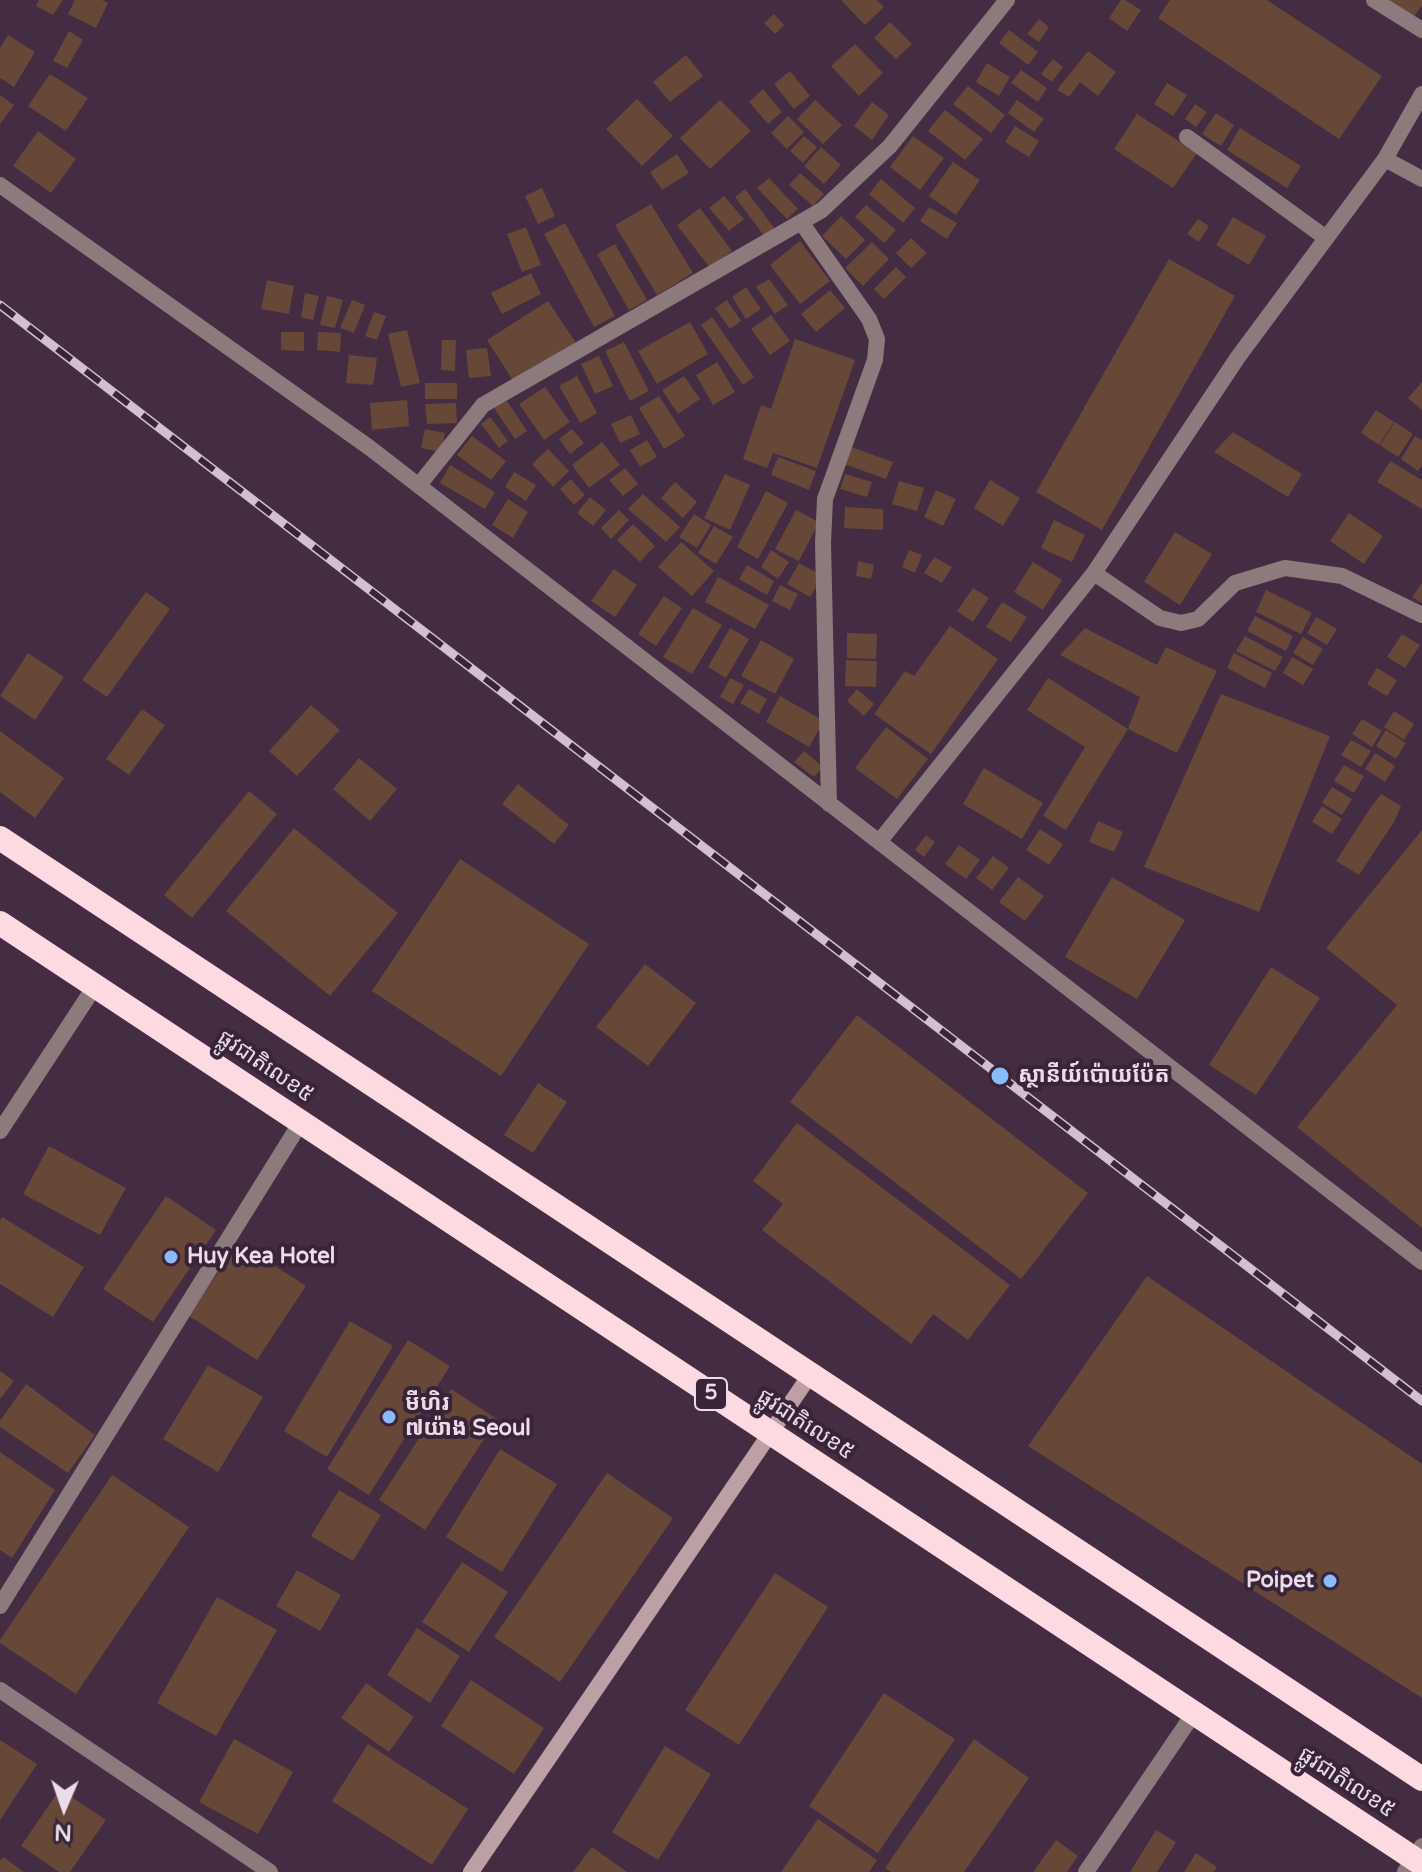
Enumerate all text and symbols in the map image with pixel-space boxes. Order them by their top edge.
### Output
street label: ផ្លូវជាតិលេខ៥ [212,1025,318,1109]
place label: ស្ថានីយ៍ប៉ោយប៉ែត [1018,1063,1169,1089]
marker: ស្ថានីយ៍ប៉ោយប៉ែត [989,1065,1011,1087]
place label: Huy Kea Hotel [187,1244,335,1270]
marker: Huy Kea Hotel [162,1248,180,1266]
road number: 5 [695,1378,727,1410]
street label: ផ្លូវជាតិលេខ៥ [752,1384,858,1466]
place label: មីហិរ ៧យ៉ាង Seoul [405,1391,531,1442]
marker: មីហិរ ៧យ៉ាង Seoul [380,1408,398,1426]
place label: Poipet [1246,1568,1314,1594]
marker: Poipet [1321,1572,1339,1590]
street label: ផ្លូវជាតិលេខ៥ [1293,1742,1399,1824]
north arrow [24,1768,104,1848]
text: N [54,1819,72,1845]

